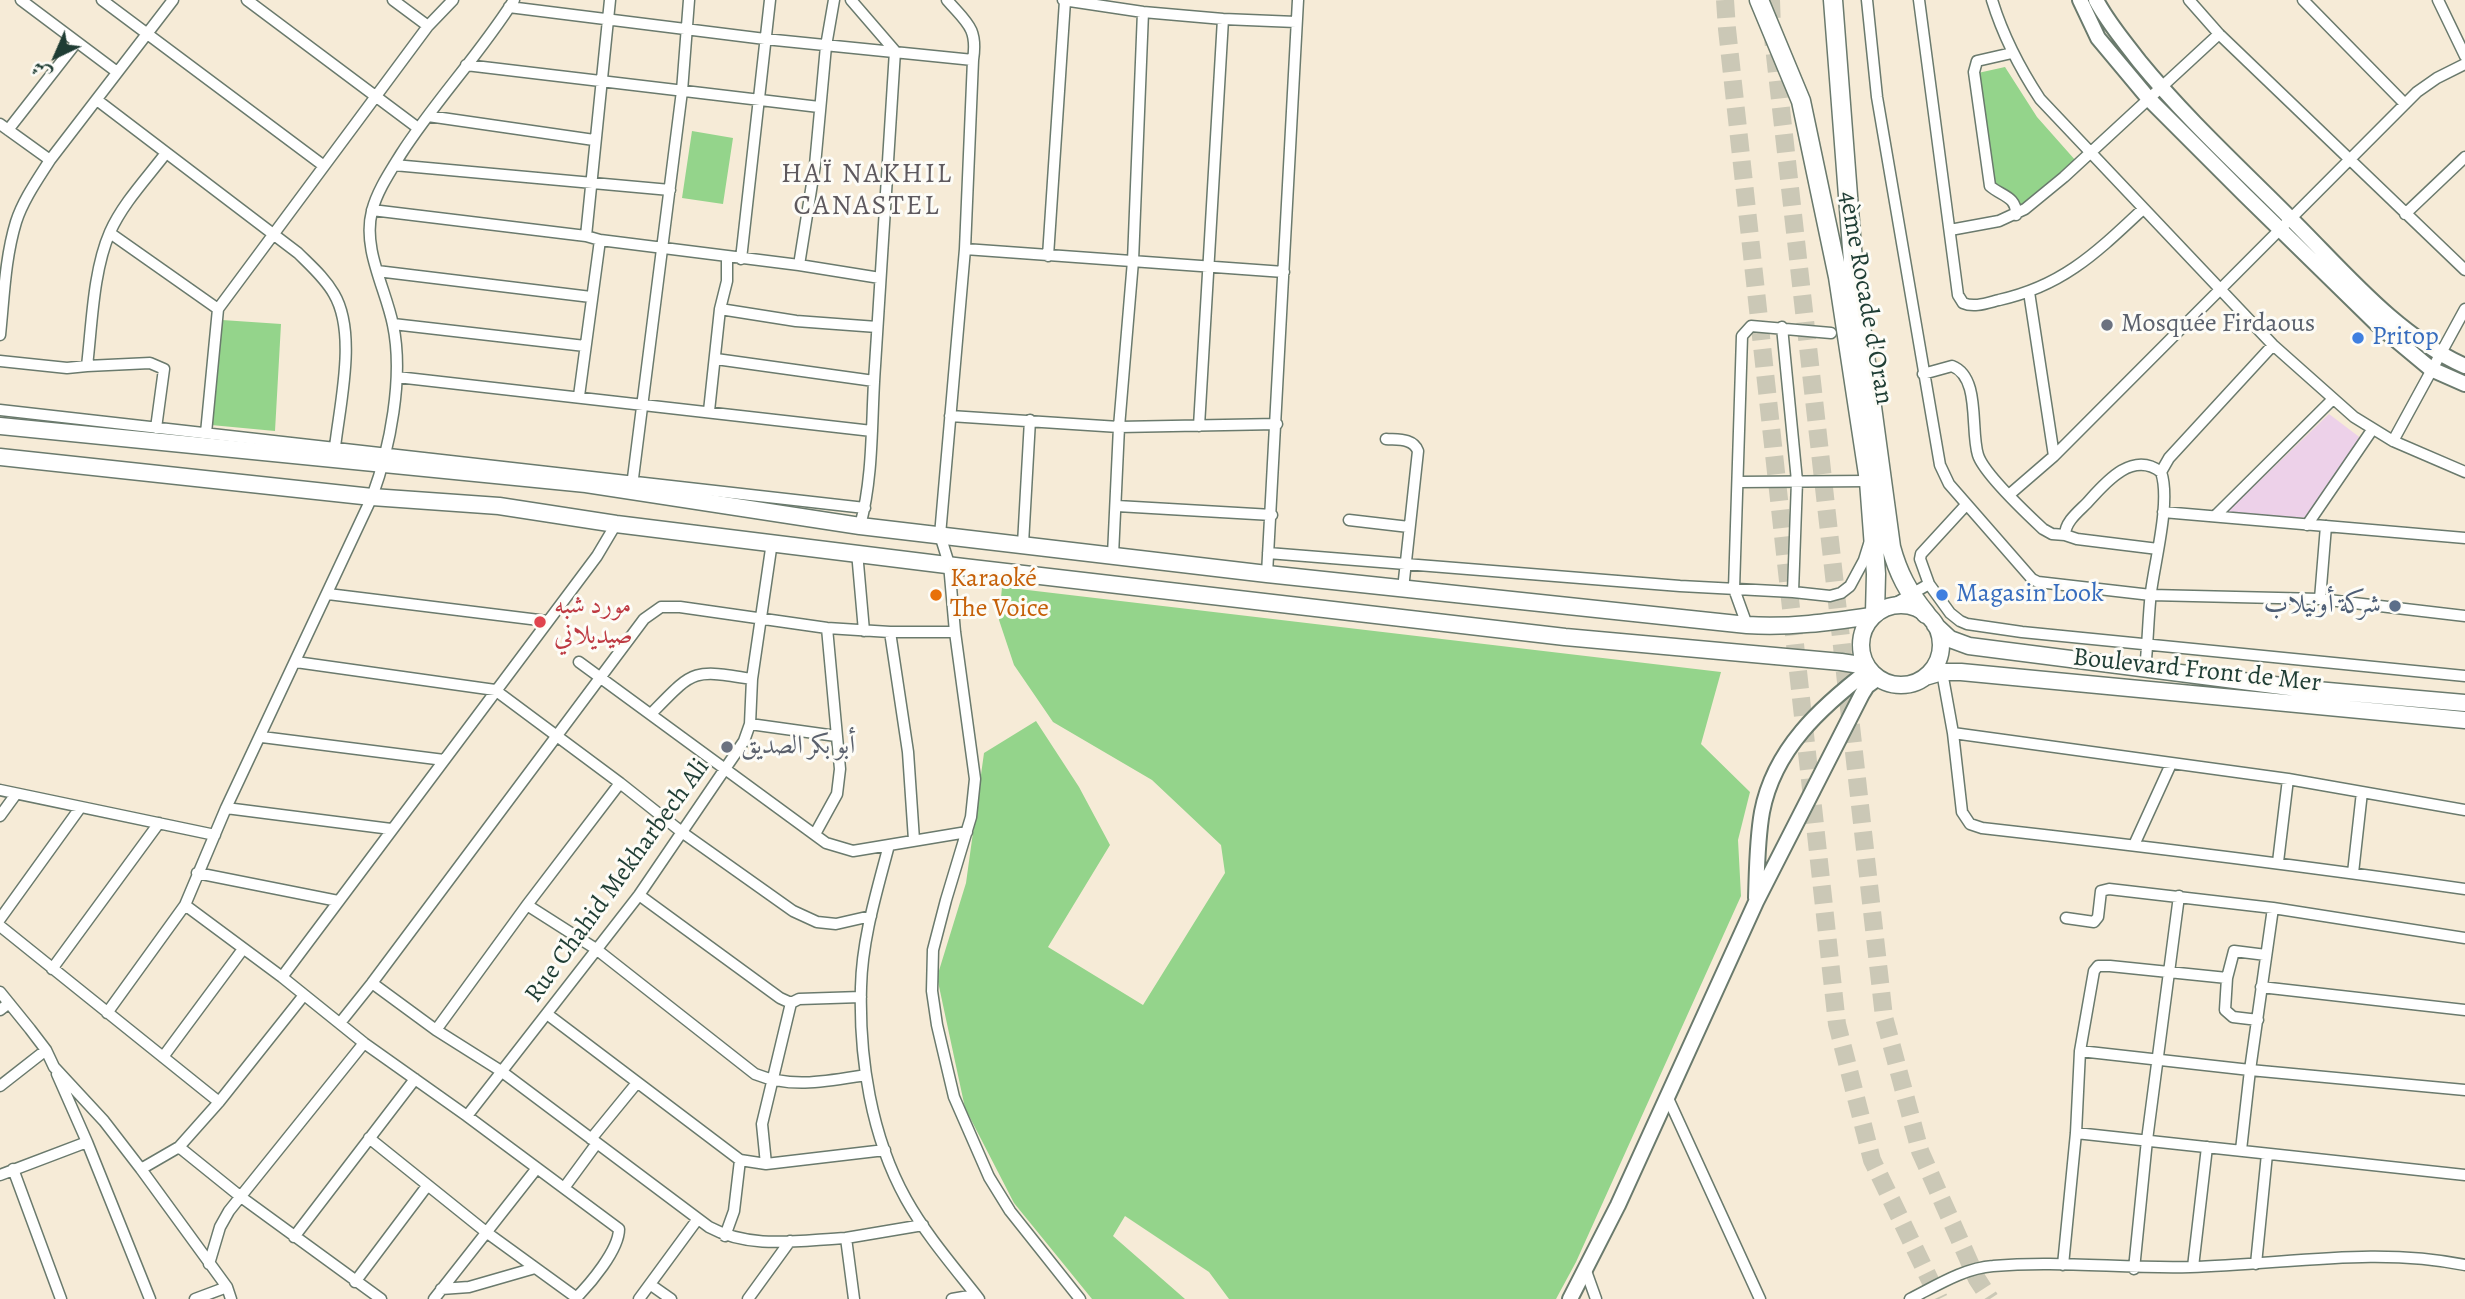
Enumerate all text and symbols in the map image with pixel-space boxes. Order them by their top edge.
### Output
north arrow [21,21,91,91]
text: ش [26,55,57,87]
district label: HAÏ NAKHIL CANASTEL [782,158,952,224]
street label: 4ème Rocade d'Oran [1831,189,1899,407]
place label: Mosquée Firdaous [2121,309,2315,341]
marker: Mosquée Firdaous [2099,317,2115,333]
place label: Pritop [2372,322,2439,354]
marker: Pritop [2350,330,2366,346]
place label: Karaoké The Voice [950,564,1049,626]
place label: Magasin Look [1956,579,2104,611]
marker: Karaoké The Voice [928,587,944,603]
marker: Magasin Look [1934,587,1950,603]
place label: شركة أونيلاب [2264,590,2381,622]
place label: مورد شبه صيديلاني [554,591,633,652]
marker: شركة أونيلاب [2387,598,2403,614]
marker: مورد شبه صيديلاني [532,614,548,630]
street label: Boulevard Front de Mer [2071,642,2323,700]
place label: أبو بكر الصديق [741,731,855,763]
marker: أبو بكر الصديق [719,739,735,755]
street label: Rue Chahid Mekharbech Ali [519,753,717,1009]

